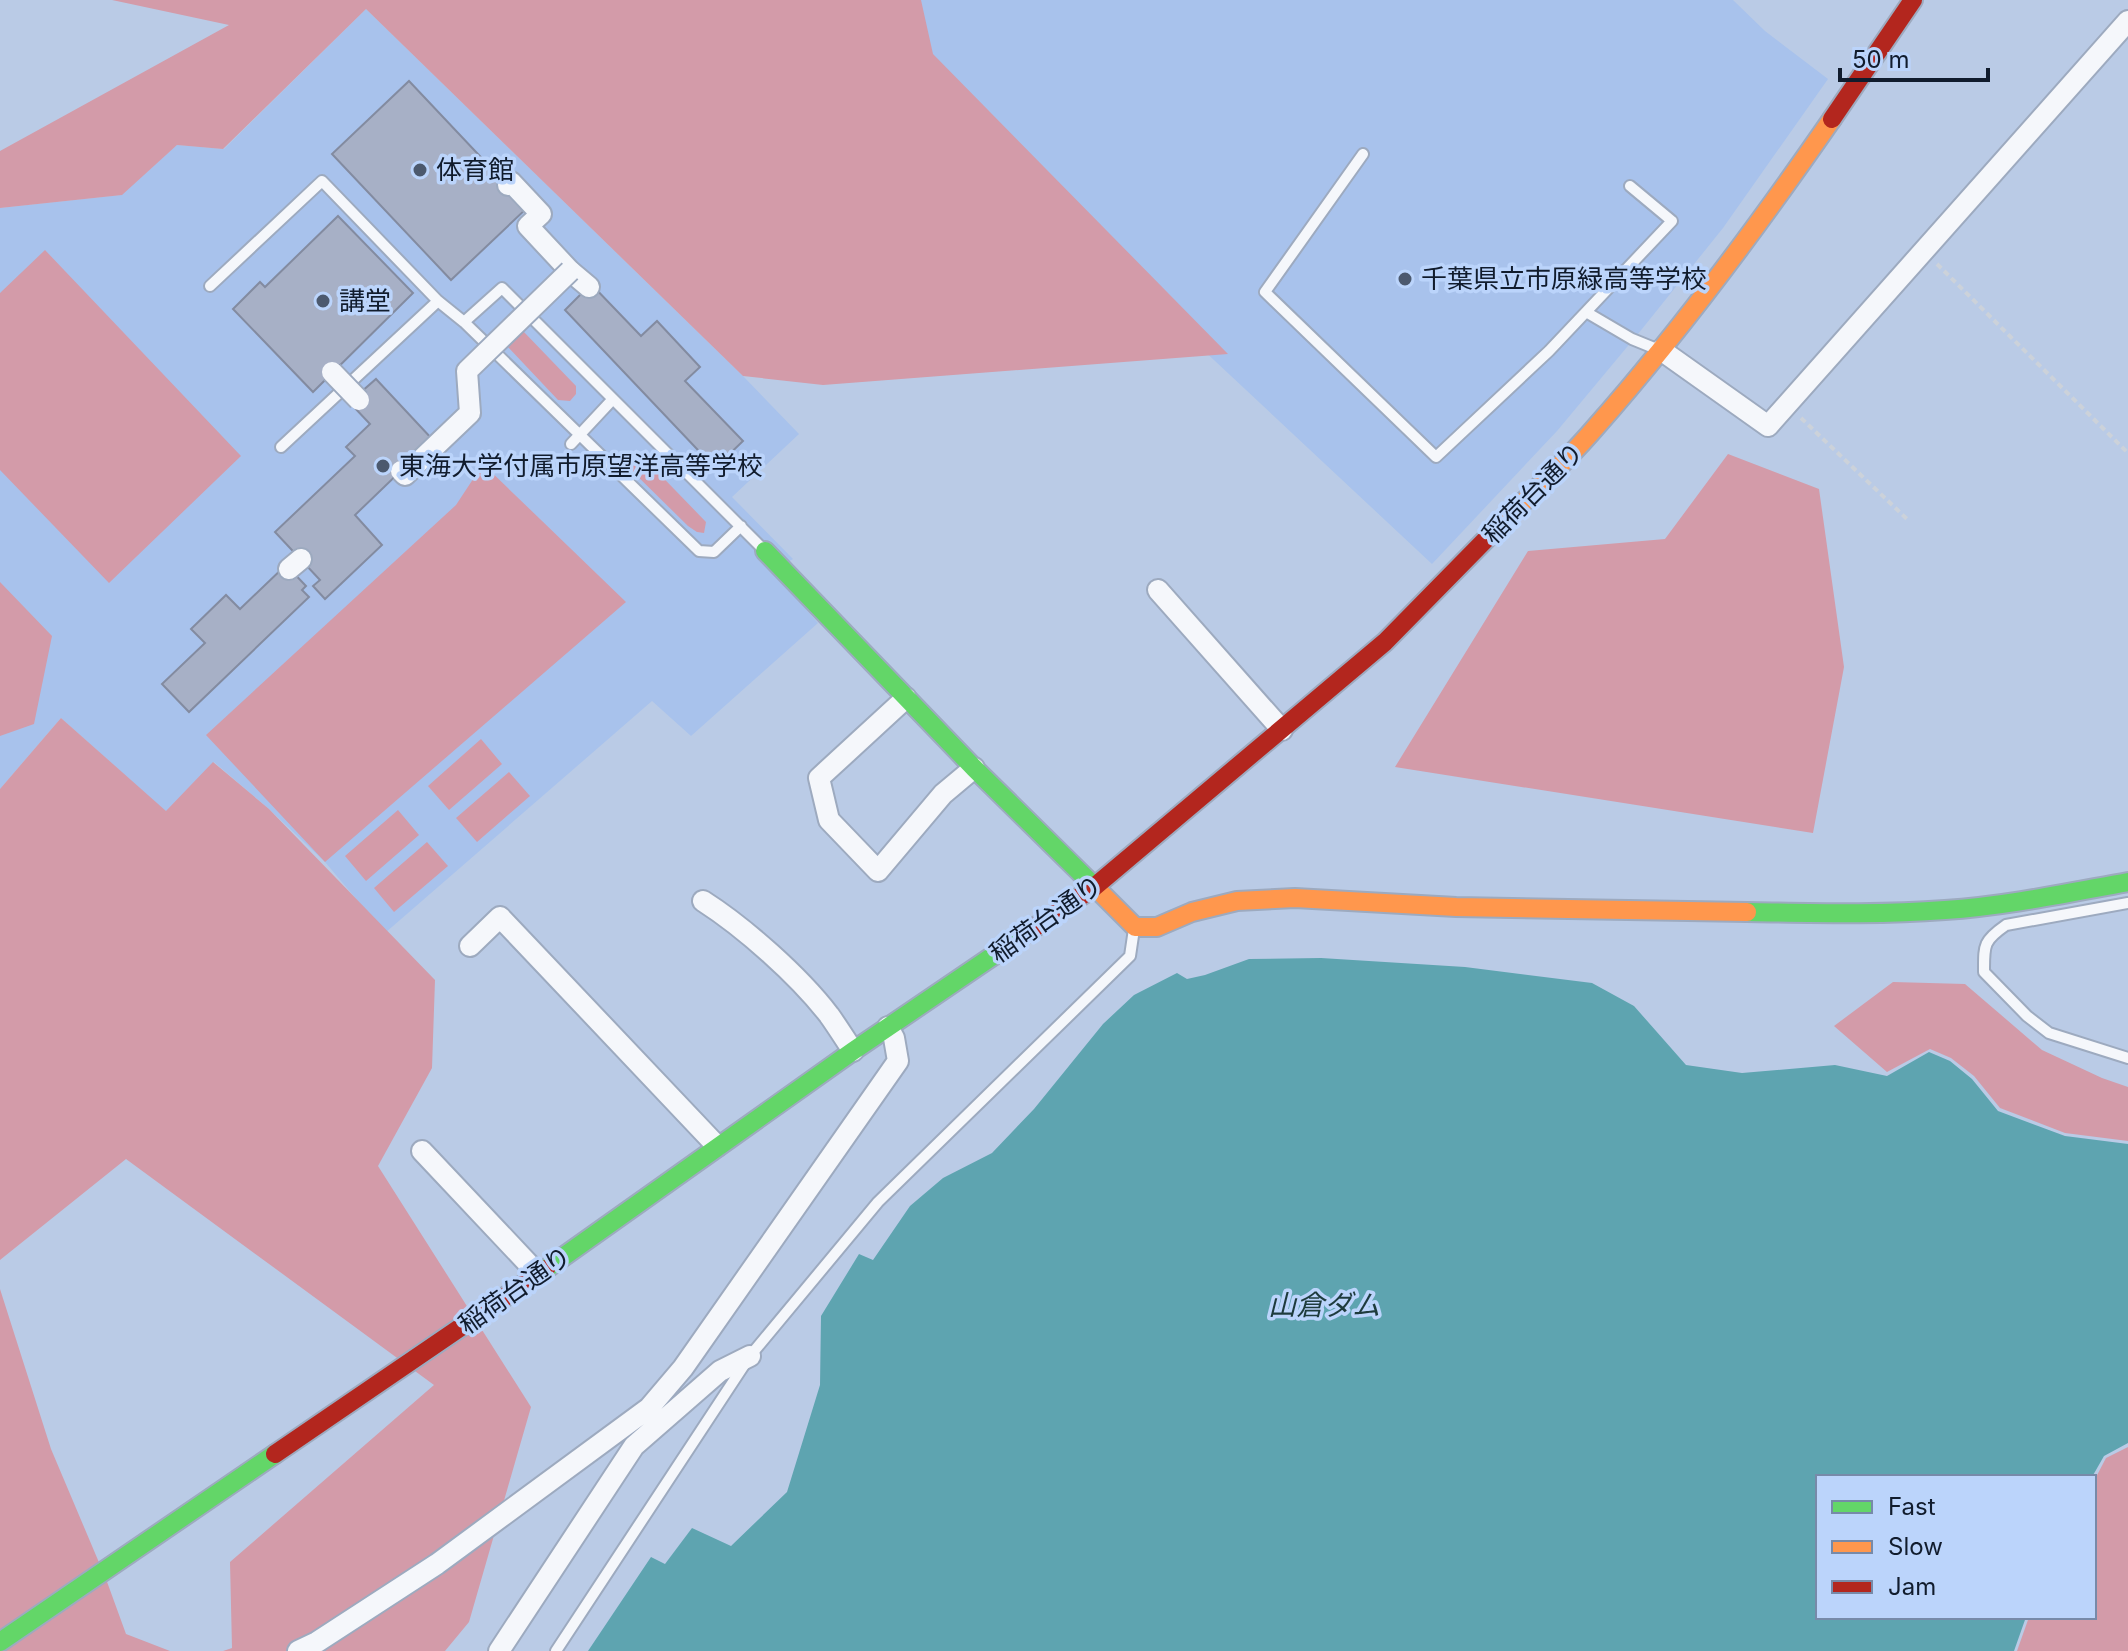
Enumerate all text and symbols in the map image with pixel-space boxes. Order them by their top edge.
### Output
scale bar [1840,32,1988,82]
text: 50 m [1852,45,1910,74]
place label: 体育館 [436,154,514,185]
marker: 体育館 [411,161,429,179]
place label: 千葉県立市原緑高等学校 [1421,263,1707,294]
marker: 千葉県立市原緑高等学校 [1396,270,1414,288]
place label: 講堂 [339,285,391,316]
marker: 講堂 [314,292,332,310]
street label: 稲荷台通り [1476,436,1590,550]
place label: 東海大学付属市原望洋高等学校 [399,450,763,481]
marker: 東海大学付属市原望洋高等学校 [374,457,392,475]
street label: 稲荷台通り [984,869,1108,969]
street label: 稲荷台通り [453,1240,577,1340]
water label: 山倉ダム [1268,1288,1380,1322]
legend [1816,1475,2096,1619]
text: Fast [1888,1492,1936,1521]
text: Slow [1888,1532,1943,1561]
text: Jam [1888,1572,1936,1601]

